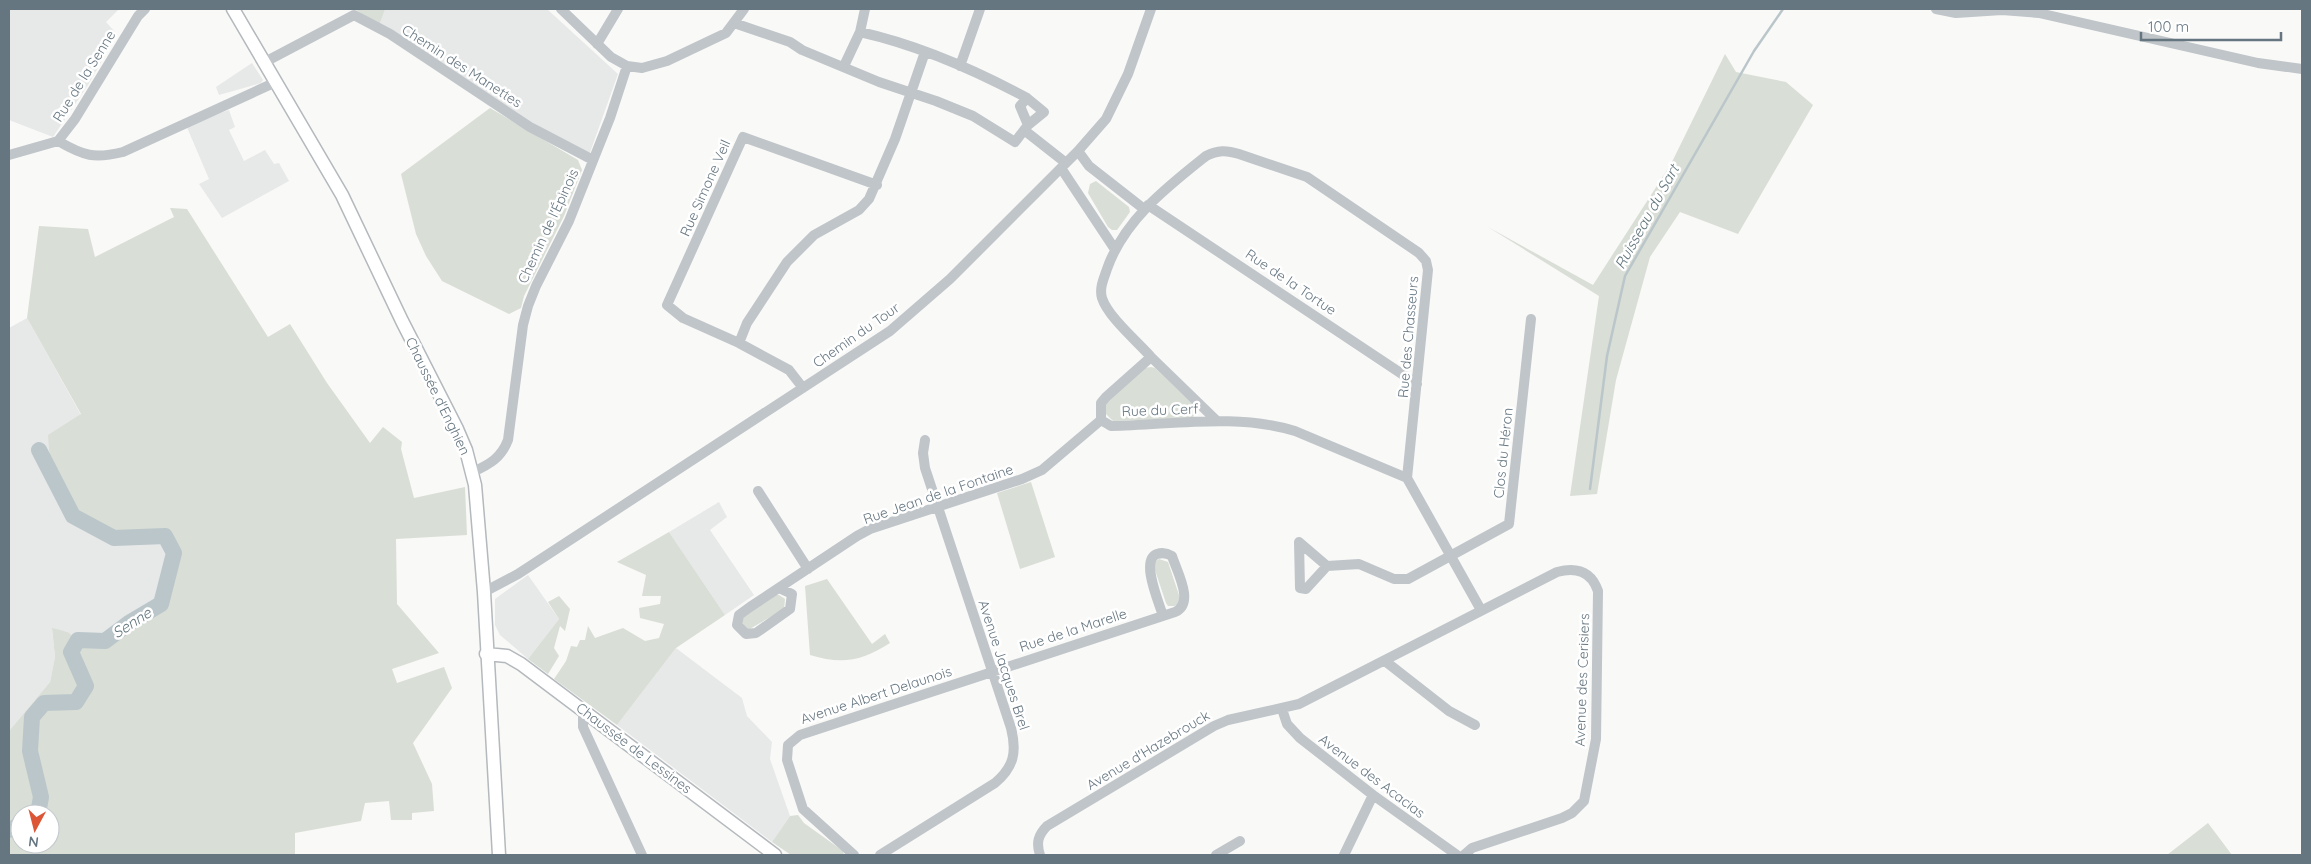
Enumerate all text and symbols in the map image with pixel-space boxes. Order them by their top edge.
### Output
scale bar [2141,10,2281,42]
text: 100 m [2148,17,2189,36]
street label: Chemin des Manettes [399,20,525,112]
street label: Rue de la Senne [49,27,119,125]
street label: Rue Simone Veil [676,137,734,239]
water label: Ruisseau du Sart [1610,160,1684,272]
street label: Chemin de l'Épinois [514,166,582,286]
street label: Rue de la Tortue [1242,245,1340,319]
street label: Rue des Chasseurs [1394,275,1422,399]
street label: Chemin du Tour [809,298,903,372]
street label: Chaussée d'Enghien [402,334,474,458]
street label: Rue du Cerf [1121,400,1199,420]
street label: Clos du Héron [1489,407,1517,499]
street label: Rue Jean de la Fontaine [861,460,1015,528]
street label: Avenue Jacques Brel [974,598,1034,732]
water label: Senne [109,603,155,642]
street label: Rue de la Marelle [1017,604,1129,656]
street label: Avenue des Cerisiers [1571,613,1593,747]
street label: Avenue Albert Delaunois [798,662,954,728]
street label: Chaussée de Lessines [572,699,696,797]
street label: Avenue d'Hazebrouck [1083,706,1213,794]
street label: Avenue des Acacias [1315,730,1429,822]
north arrow [10,804,60,854]
text: N [27,832,40,851]

